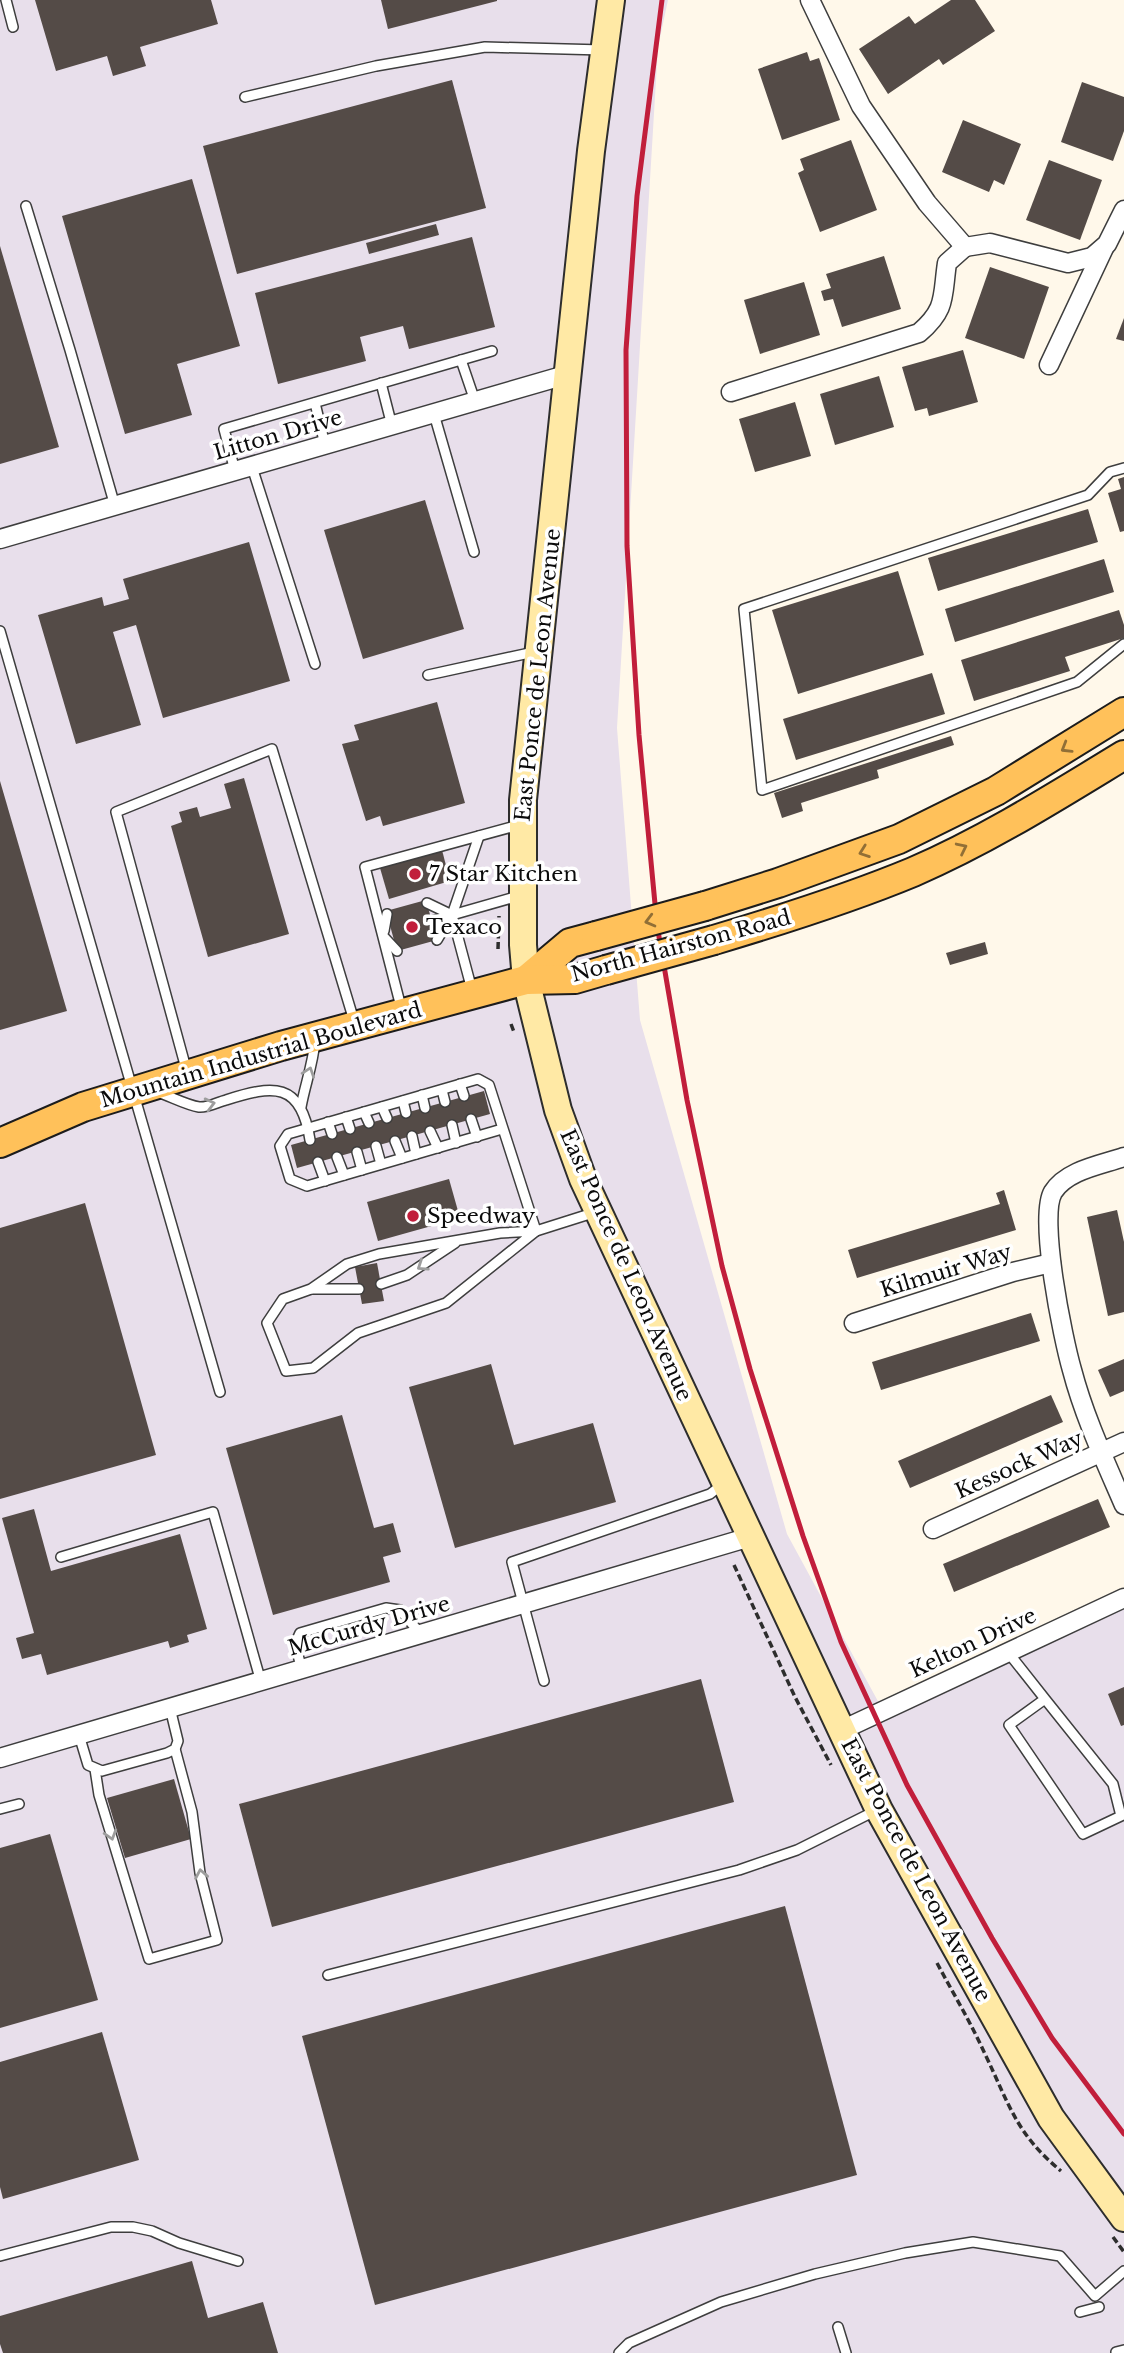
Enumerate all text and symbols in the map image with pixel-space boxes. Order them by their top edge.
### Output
street label: Litton Drive [211,404,345,466]
street label: East Ponce de Leon Avenue [510,527,566,823]
one-way arrow [1061,740,1074,753]
one-way arrow [955,842,967,856]
one-way arrow [859,843,871,857]
place label: 7 Star Kitchen [429,861,578,887]
marker: 7 Star Kitchen [407,866,423,882]
street label: North Hairston Road [568,904,794,988]
one-way arrow [644,912,656,927]
place label: Texaco [426,914,502,940]
marker: Texaco [404,919,420,935]
street label: Mountain Industrial Boulevard [97,997,425,1113]
one-way arrow [301,1066,316,1078]
one-way arrow [204,1097,216,1112]
street label: East Ponce de Leon Avenue [554,1125,698,1405]
place label: Speedway [427,1203,536,1229]
marker: Speedway [405,1208,421,1224]
street label: Kilmuir Way [877,1238,1015,1303]
one-way arrow [417,1257,430,1270]
street label: Kessock Way [951,1425,1088,1505]
street label: McCurdy Drive [285,1590,453,1662]
street label: Kelton Drive [905,1602,1041,1684]
street label: East Ponce de Leon Avenue [835,1734,997,2006]
one-way arrow [103,1829,118,1841]
one-way arrow [194,1868,209,1880]

